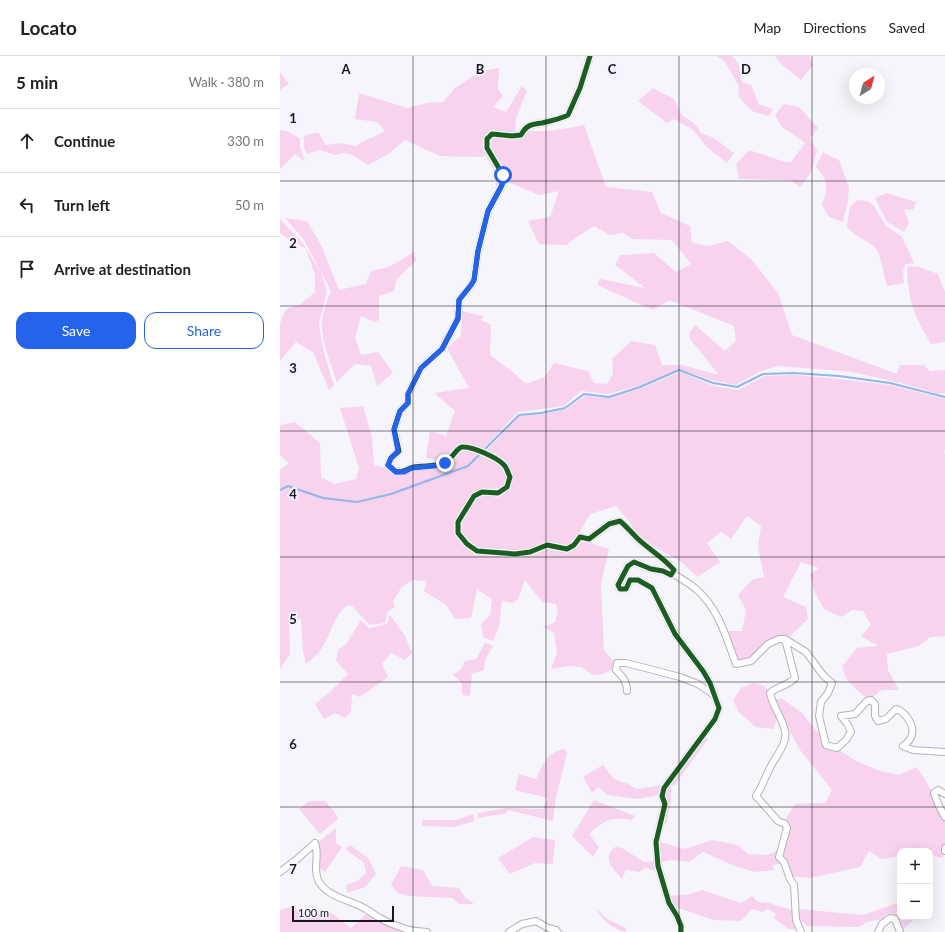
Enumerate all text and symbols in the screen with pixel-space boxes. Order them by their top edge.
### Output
text: Locato [20,16,77,39]
text: Map [754,19,781,36]
text: Directions [803,19,866,36]
text: Saved [888,19,925,36]
text: A [340,61,351,77]
text: B [476,61,485,77]
text: C [608,61,617,77]
text: D [741,61,751,77]
north arrow [849,68,885,104]
text: 5 min [16,72,58,93]
text: Walk · 380 m [188,74,264,90]
text: 1 [289,110,297,126]
icon: ahead [16,130,38,152]
text: Continue [54,132,115,150]
text: 330 m [227,133,264,149]
route start [494,166,512,184]
icon: left [16,194,38,216]
text: Turn left [54,196,110,214]
text: 50 m [235,197,264,213]
text: 2 [289,235,297,251]
icon: arrive [16,258,38,280]
text: Arrive at destination [54,260,191,278]
button: Save [16,312,136,349]
button: Share [144,312,264,349]
text: 3 [289,360,297,376]
route end [436,454,454,472]
text: 4 [289,486,297,502]
text: 5 [289,611,297,627]
text: 6 [289,736,297,752]
map controls [897,848,933,920]
button: + [897,848,933,884]
text: 7 [289,861,297,877]
button: − [897,884,933,920]
scale bar [292,904,394,923]
text: 100 m [298,906,329,919]

